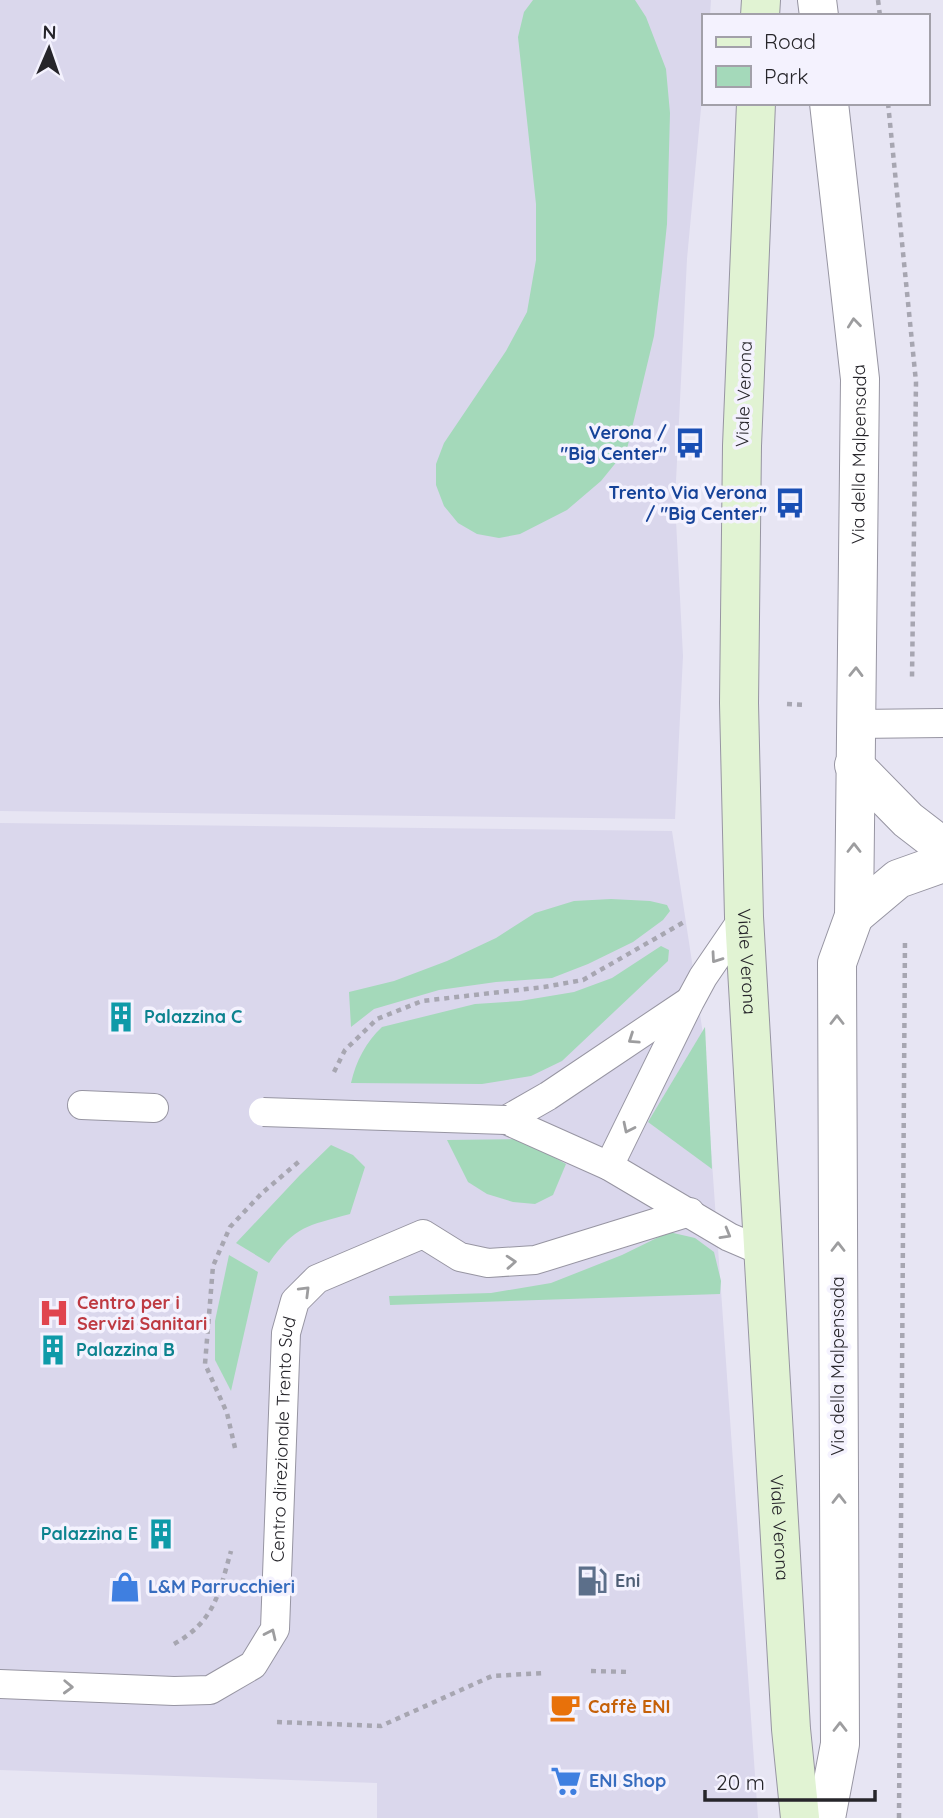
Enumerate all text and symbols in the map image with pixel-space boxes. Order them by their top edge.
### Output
north arrow [14,14,84,84]
legend [702,14,929,105]
text: N [42,20,57,44]
text: Road [764,28,816,54]
text: Park [764,63,808,89]
one-way arrow [846,317,861,328]
street label: Viale Verona [730,341,757,447]
street label: Via della Malpensada [846,363,871,544]
place label: Verona / "Big Center" [561,421,667,465]
bus stop icon: Verona / "Big Center" [673,426,707,460]
place label: Trento Via Verona / "Big Center" [609,481,767,525]
bus stop icon: Trento Via Verona / "Big Center" [773,486,807,520]
one-way arrow [848,666,864,677]
one-way arrow [846,842,862,853]
street label: Viale Verona [733,908,762,1015]
one-way arrow [712,950,724,963]
building icon: Palazzina C [104,1000,138,1034]
place label: Palazzina C [144,1005,242,1028]
one-way arrow [829,1014,845,1024]
one-way arrow [628,1031,641,1043]
one-way arrow [622,1121,636,1133]
one-way arrow [718,1226,731,1239]
one-way arrow [830,1241,846,1252]
one-way arrow [506,1255,517,1270]
street label: Via della Malpensada [826,1276,849,1456]
one-way arrow [297,1287,309,1299]
place label: Centro per i Servizi Sanitari [77,1291,207,1335]
hospital icon: Centro per i Servizi Sanitari [37,1296,71,1330]
street label: Centro direzionale Trento Sud [265,1314,301,1563]
building icon: Palazzina B [36,1333,70,1367]
place label: Palazzina B [76,1338,175,1361]
street label: Viale Verona [765,1474,794,1581]
one-way arrow [831,1493,847,1504]
building icon: Palazzina E [144,1517,178,1551]
place label: Palazzina E [41,1522,138,1545]
fuel station icon: Eni [575,1564,609,1598]
place label: Eni [615,1569,640,1592]
shop icon: L&M Parrucchieri [108,1570,142,1604]
place label: L&M Parrucchieri [148,1575,295,1598]
one-way arrow [263,1629,277,1641]
one-way arrow [63,1679,74,1694]
cafe icon: Caffè ENI [548,1690,582,1724]
place label: Caffè ENI [588,1695,670,1718]
one-way arrow [832,1721,848,1731]
scale bar [705,1758,875,1802]
supermarket icon: ENI Shop [549,1764,583,1798]
place label: ENI Shop [589,1769,666,1792]
text: 20 m [716,1769,765,1795]

